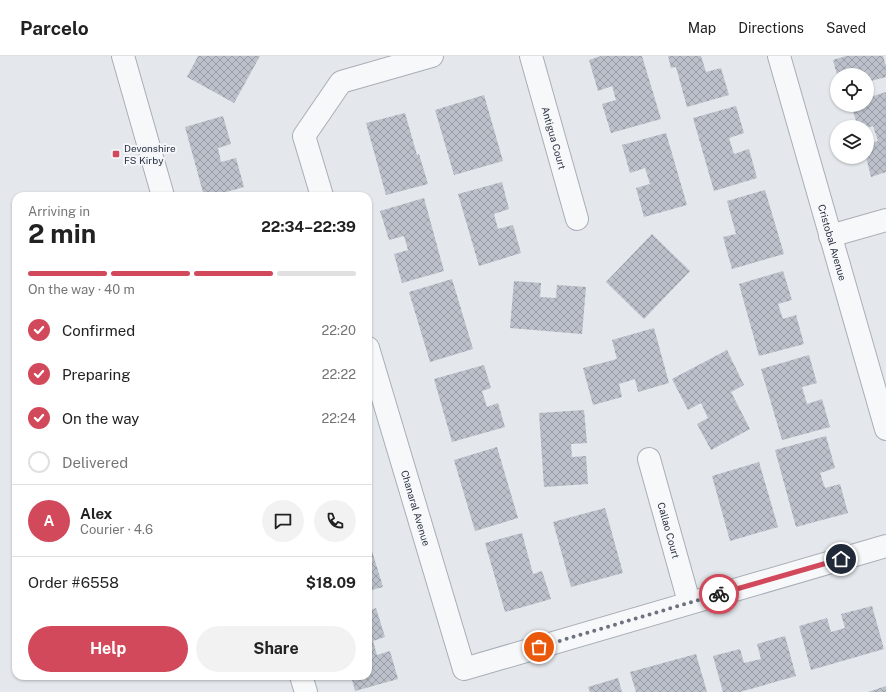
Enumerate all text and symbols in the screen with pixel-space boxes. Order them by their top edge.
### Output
text: Parcelo [20,17,89,39]
text: Map [688,20,716,36]
text: Directions [738,20,804,36]
text: Saved [826,20,866,36]
map controls [830,68,874,164]
button: locate [830,68,874,112]
street label: Antigua Court [539,105,569,171]
button: layers [830,120,874,164]
place label: Devonshire FS Kirby [124,142,176,166]
marker: Devonshire FS Kirby [111,149,121,159]
street label: Cristobal Avenue [816,203,849,282]
text: Arriving in [28,204,90,219]
text: 2 min [28,218,96,249]
text: 22:34–22:39 [261,218,356,235]
text: On the way · 40 m [28,282,135,297]
icon: check [28,319,50,341]
text: Confirmed [62,322,135,339]
text: 22:20 [322,323,356,338]
icon: check [28,363,50,385]
text: Preparing [62,366,131,383]
text: 22:22 [322,367,356,382]
icon: check [28,407,50,429]
text: On the way [62,410,139,427]
text: 22:24 [321,411,356,426]
text: Delivered [62,454,128,471]
street label: Chanaral Avenue [399,469,433,548]
button: chat [262,500,304,542]
button: phone [314,500,356,542]
street label: Callao Court [655,501,683,560]
text: Alex [80,505,112,522]
text: A [44,512,54,529]
text: Courier · 4.6 [80,522,153,537]
pin [824,542,858,576]
icon: home [830,548,852,570]
text: Order #6558 [28,574,119,591]
text: $18.09 [306,574,356,591]
courier [699,574,739,614]
icon: bike [708,583,730,605]
button: Help [28,626,188,672]
button: Share [196,626,356,672]
pin [522,630,556,664]
icon: bag [528,636,550,658]

